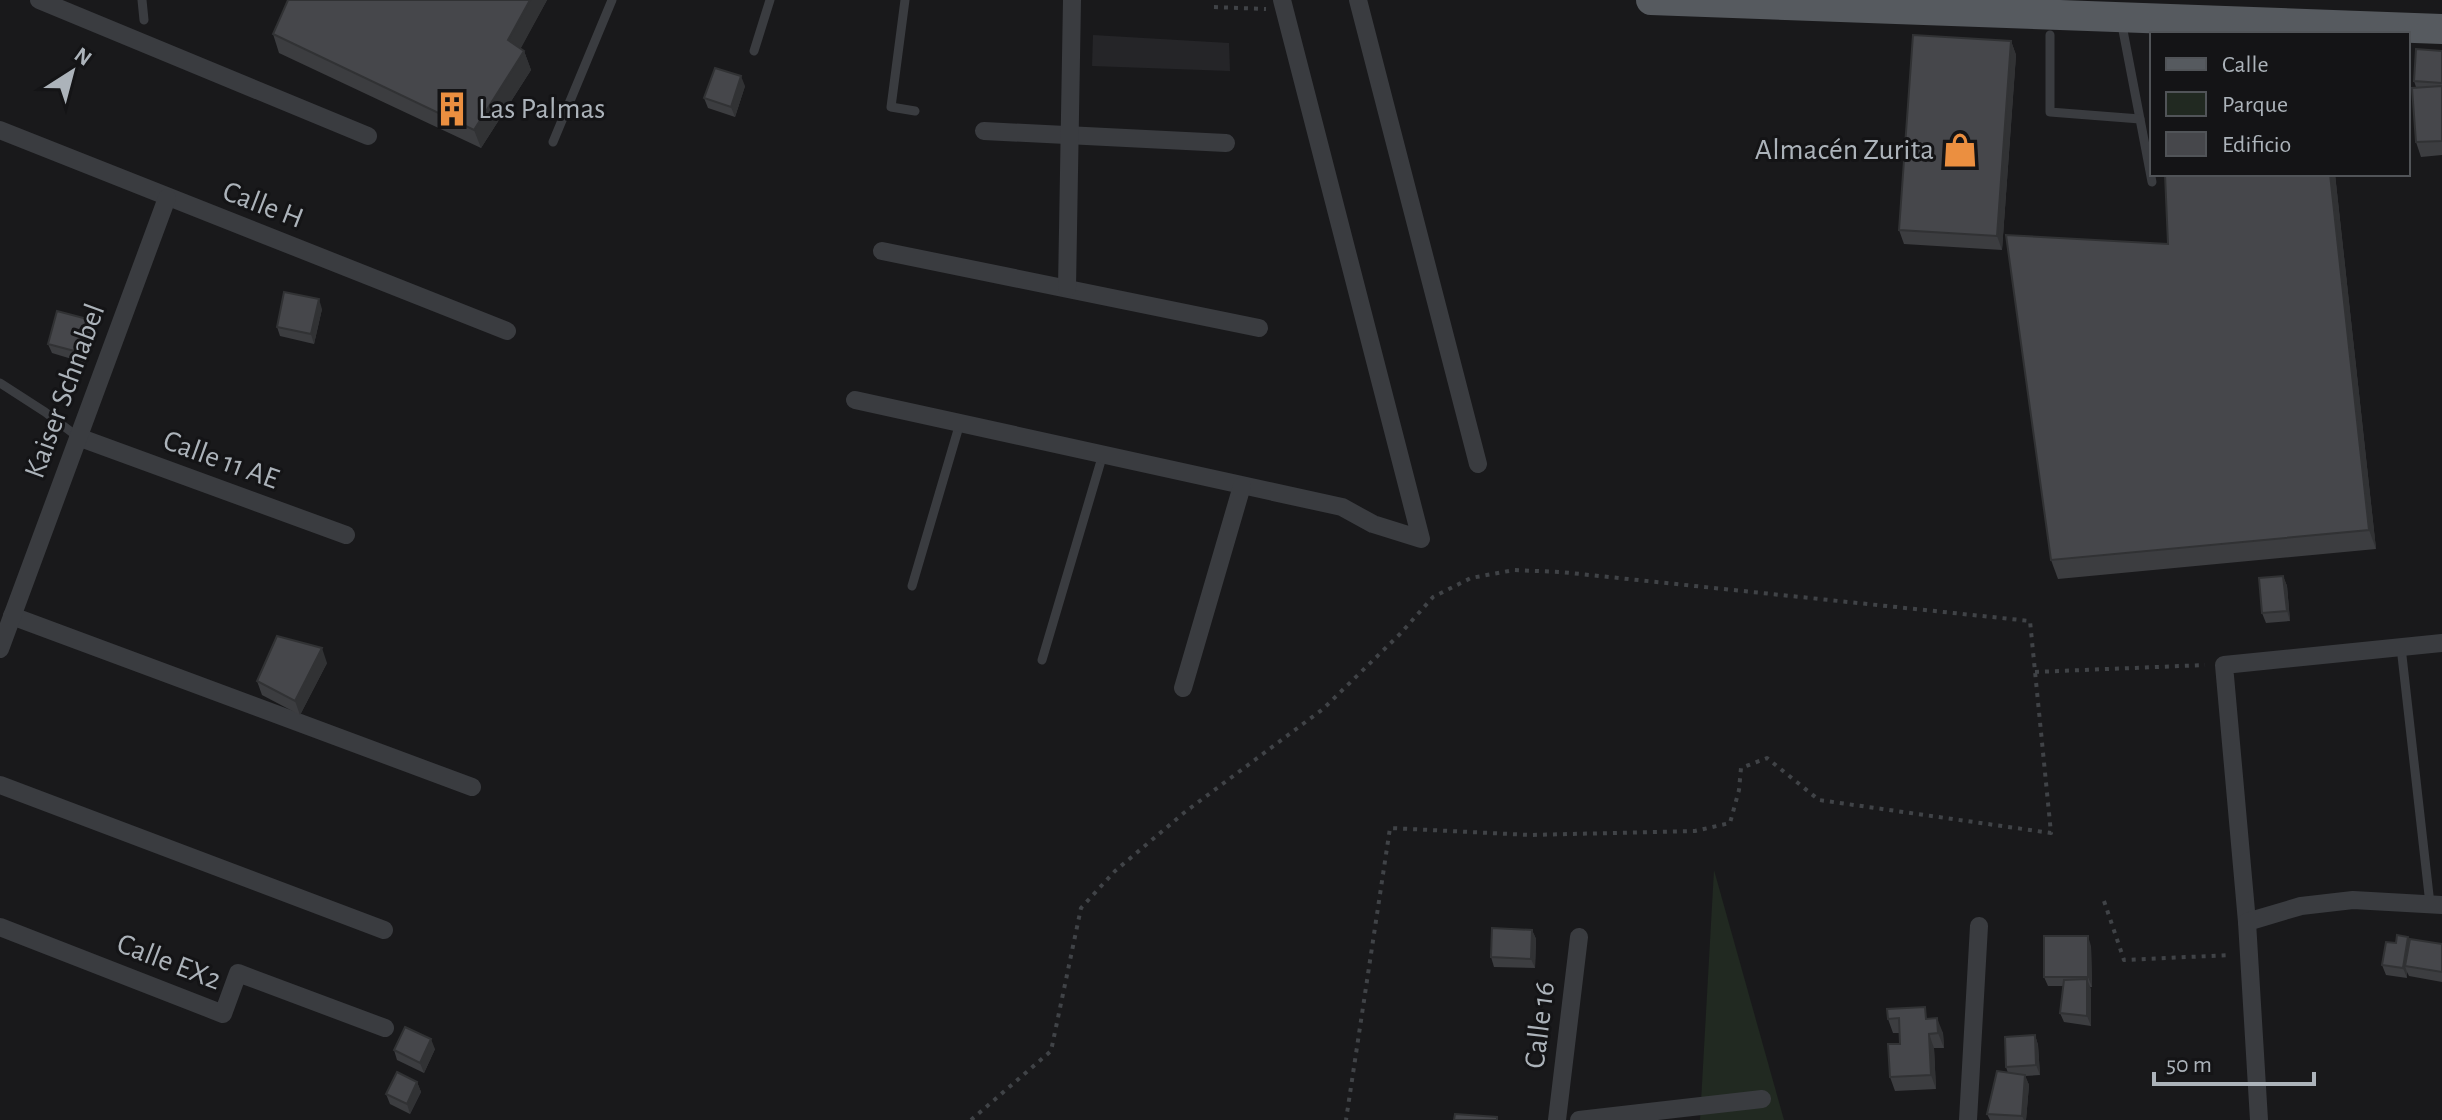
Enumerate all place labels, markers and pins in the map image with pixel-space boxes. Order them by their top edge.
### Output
building icon: Las Palmas [433,90,471,128]
place label: Las Palmas [478,94,605,124]
shop icon: Almacén Zurita [1941,131,1979,169]
place label: Almacén Zurita [1755,135,1934,165]

